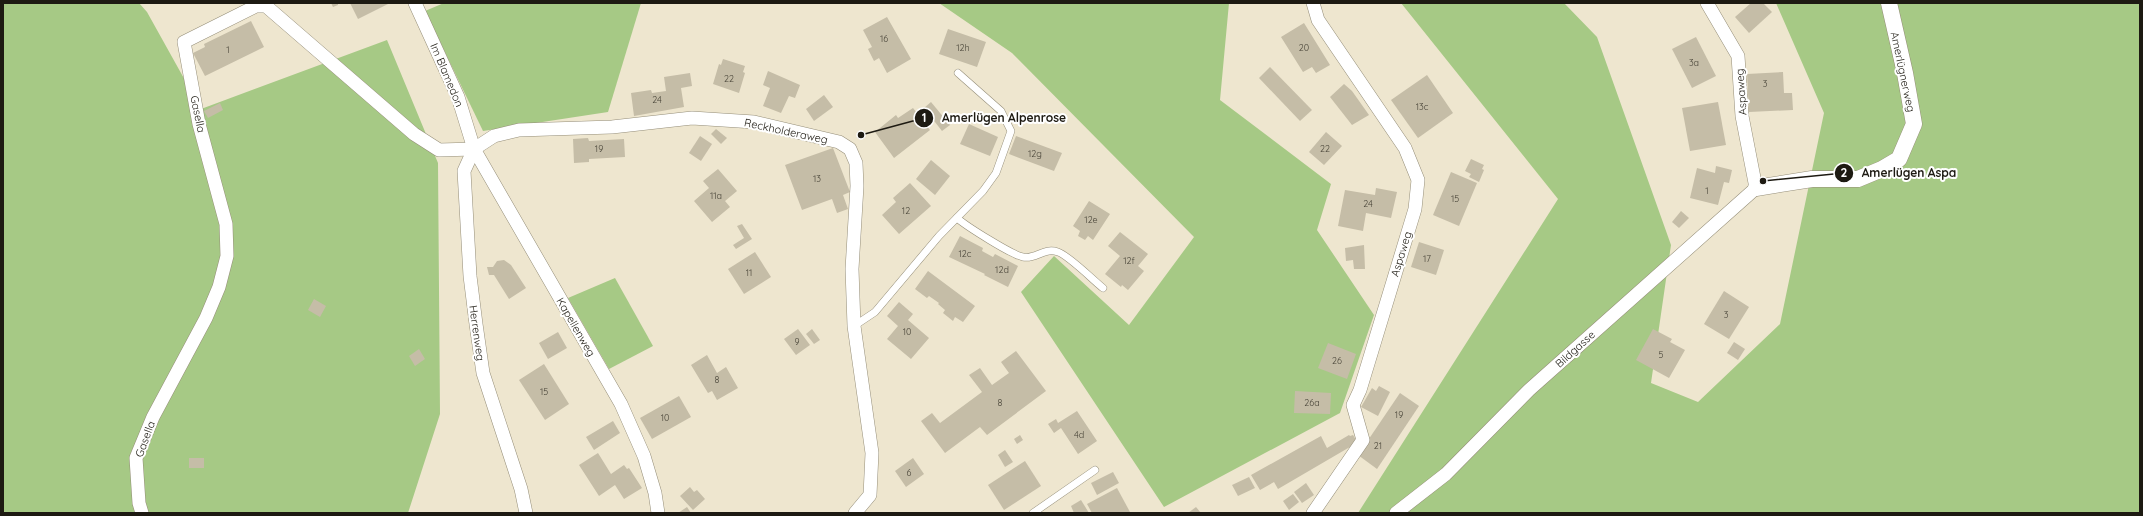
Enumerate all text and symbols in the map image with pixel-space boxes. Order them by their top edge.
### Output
street label: Amerlügnerweg [1888,31,1918,113]
house number: 16 [880,33,888,44]
street label: Im Blamedon [427,41,467,109]
house number: 12h [956,42,970,53]
house number: 20 [1299,42,1309,53]
house number: 1 [226,44,230,55]
house number: 3a [1689,57,1699,68]
street label: Aspaweg [1732,68,1750,116]
house number: 22 [724,73,734,84]
house number: 3 [1763,78,1768,89]
street label: Gasella [187,94,209,134]
house number: 24 [652,94,662,105]
house number: 13c [1416,101,1429,112]
callout: Amerlügen Alpenrose [914,106,1074,130]
text: 1 [922,110,926,125]
text: Amerlügen Alpenrose [942,110,1066,125]
street label: Reckholderaweg [743,115,829,147]
house number: 19 [595,143,603,154]
house number: 22 [1320,143,1330,154]
house number: 12g [1028,148,1042,159]
callout: Amerlügen Aspa [1834,161,1964,185]
text: 2 [1841,165,1848,180]
text: Amerlügen Aspa [1862,165,1956,180]
house number: 13 [813,173,821,184]
house number: 1 [1705,185,1709,196]
house number: 11a [710,190,722,201]
house number: 15 [1451,193,1459,204]
house number: 24 [1363,198,1373,209]
house number: 12 [902,205,910,216]
house number: 12e [1084,214,1098,225]
street label: Aspaweg [1387,230,1415,278]
house number: 12c [959,248,972,259]
house number: 17 [1423,253,1431,264]
house number: 12f [1123,255,1136,266]
house number: 12d [995,264,1009,275]
house number: 11 [746,267,752,278]
street label: Kapellenweg [553,295,599,359]
street label: Herrenweg [466,304,488,362]
house number: 3 [1724,309,1729,320]
house number: 10 [903,326,911,337]
street label: Bildgasse [1552,328,1598,370]
house number: 9 [794,336,800,347]
house number: 5 [1659,349,1664,360]
house number: 26 [1332,355,1342,366]
house number: 8 [715,374,720,385]
house number: 15 [540,386,548,397]
house number: 8 [998,397,1003,408]
house number: 26a [1304,397,1320,408]
house number: 19 [1395,409,1403,420]
house number: 10 [661,412,669,423]
street label: Gasella [132,419,158,459]
house number: 4d [1074,429,1084,440]
house number: 21 [1374,440,1382,451]
house number: 6 [907,467,912,478]

